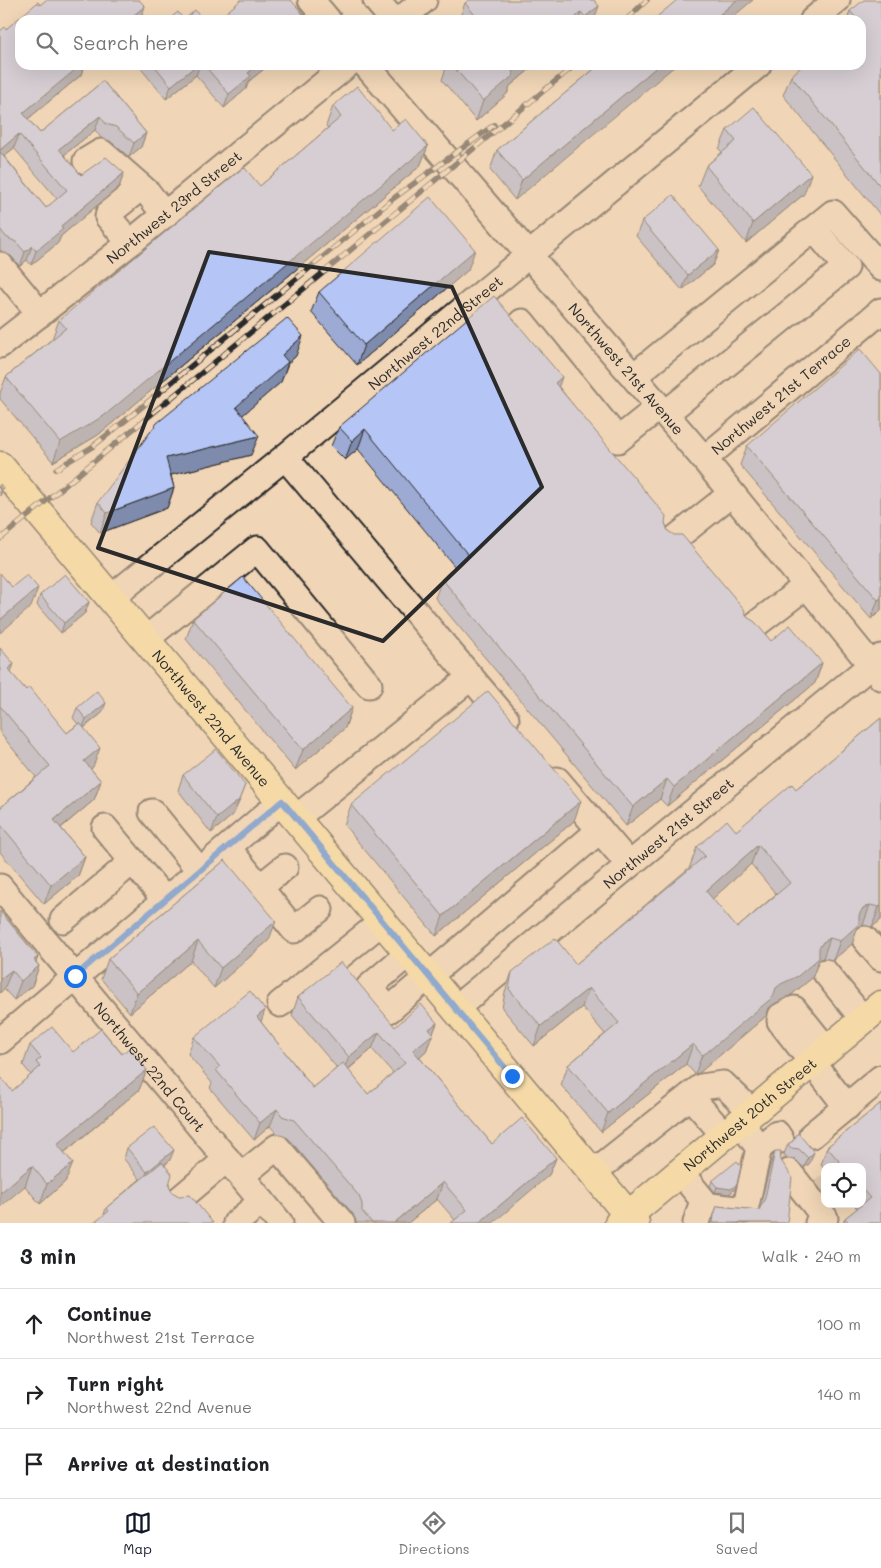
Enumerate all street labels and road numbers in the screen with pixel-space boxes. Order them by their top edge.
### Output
street label: Northwest 23rd Street [102,146,246,268]
street label: Northwest 22nd Street [364,271,507,394]
street label: Northwest 21st Avenue [564,298,689,439]
street label: Northwest 21st Terrace [707,331,855,459]
street label: Northwest 22nd Avenue [148,645,275,791]
street label: Northwest 21st Street [599,773,738,893]
street label: Northwest 22nd Court [90,998,210,1136]
street label: Northwest 20th Street [679,1053,820,1176]

